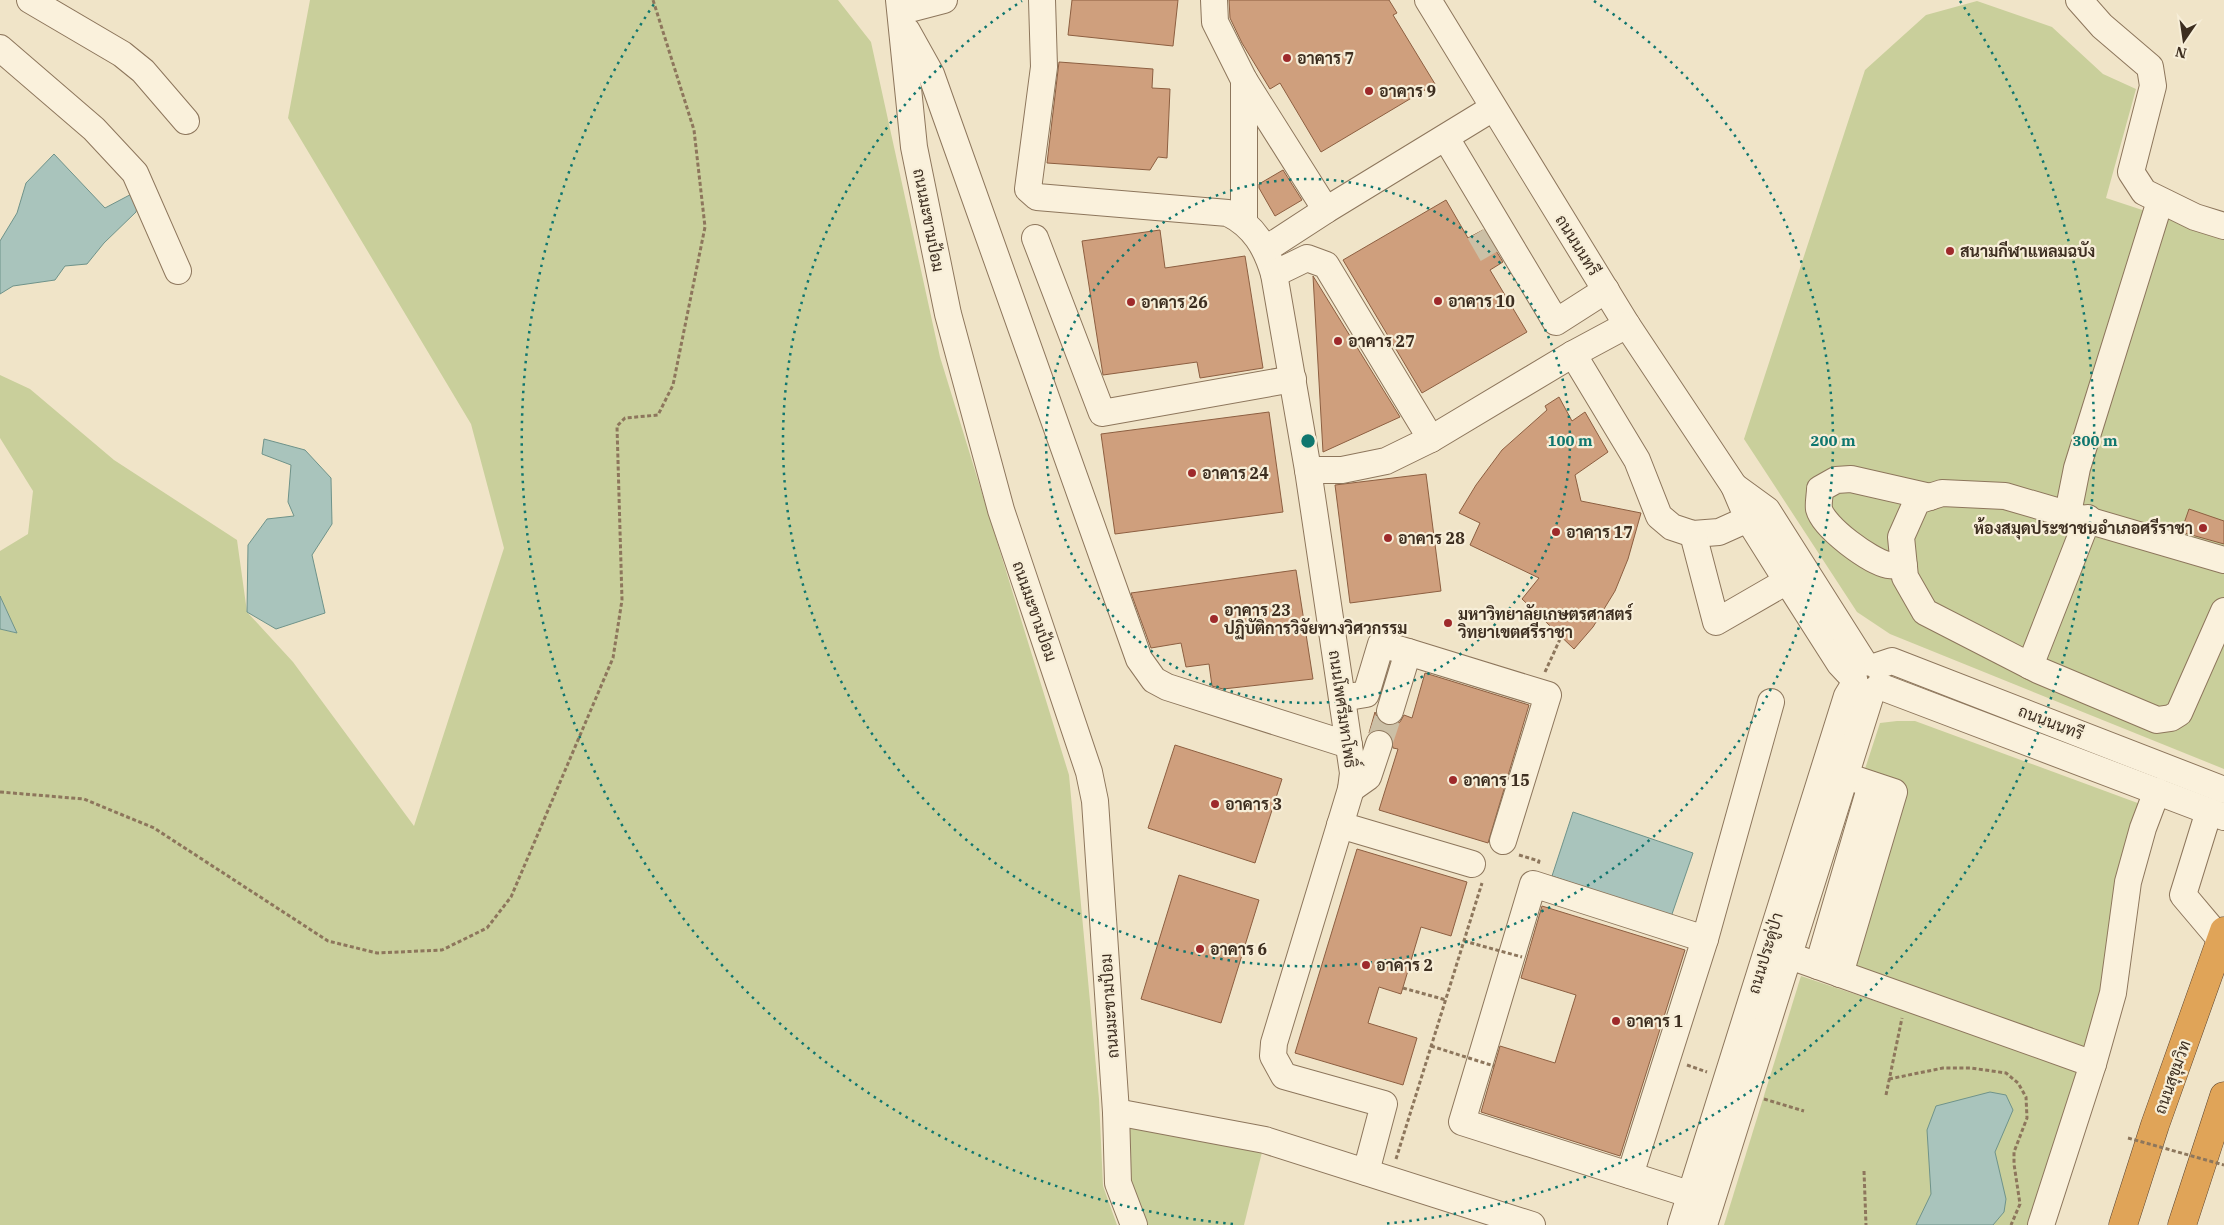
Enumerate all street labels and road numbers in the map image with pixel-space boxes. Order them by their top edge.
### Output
street label: ถนนมะขามป้อม [909,167,949,273]
street label: ถนนนนทรี [1551,210,1606,279]
street label: ถนนมะขามป้อม [1008,558,1062,664]
street label: ถนนโพศรีมหาโพธิ์ [1325,648,1365,769]
street label: ถนนนนทรี [2016,699,2087,744]
street label: ถนนประดู่ป่า [1743,910,1789,997]
street label: ถนนมะขามป้อม [1095,953,1123,1059]
street label: ถนนสุขุมวิท [2149,1037,2196,1117]

